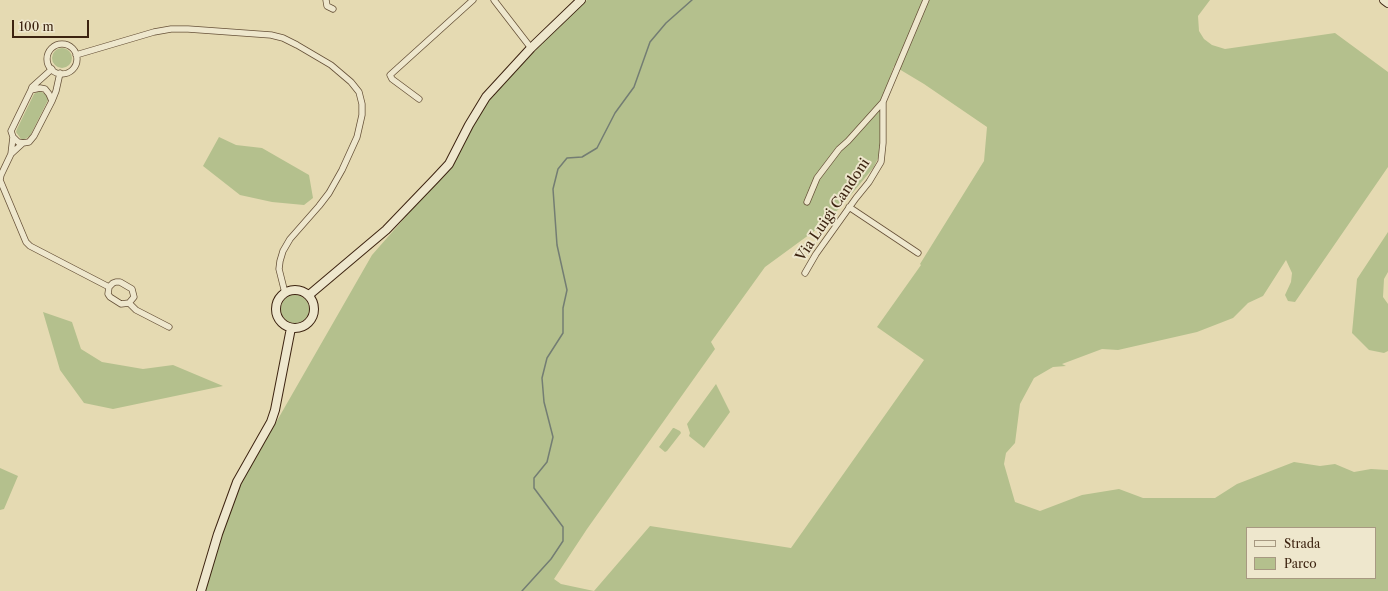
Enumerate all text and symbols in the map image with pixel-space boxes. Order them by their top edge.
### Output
scale bar [14,12,91,38]
text: 100 m [19,19,54,34]
street label: Via Luigi Candoni [792,156,874,264]
legend [1246,527,1376,579]
text: Strada [1284,536,1320,551]
text: Parco [1284,556,1317,571]

